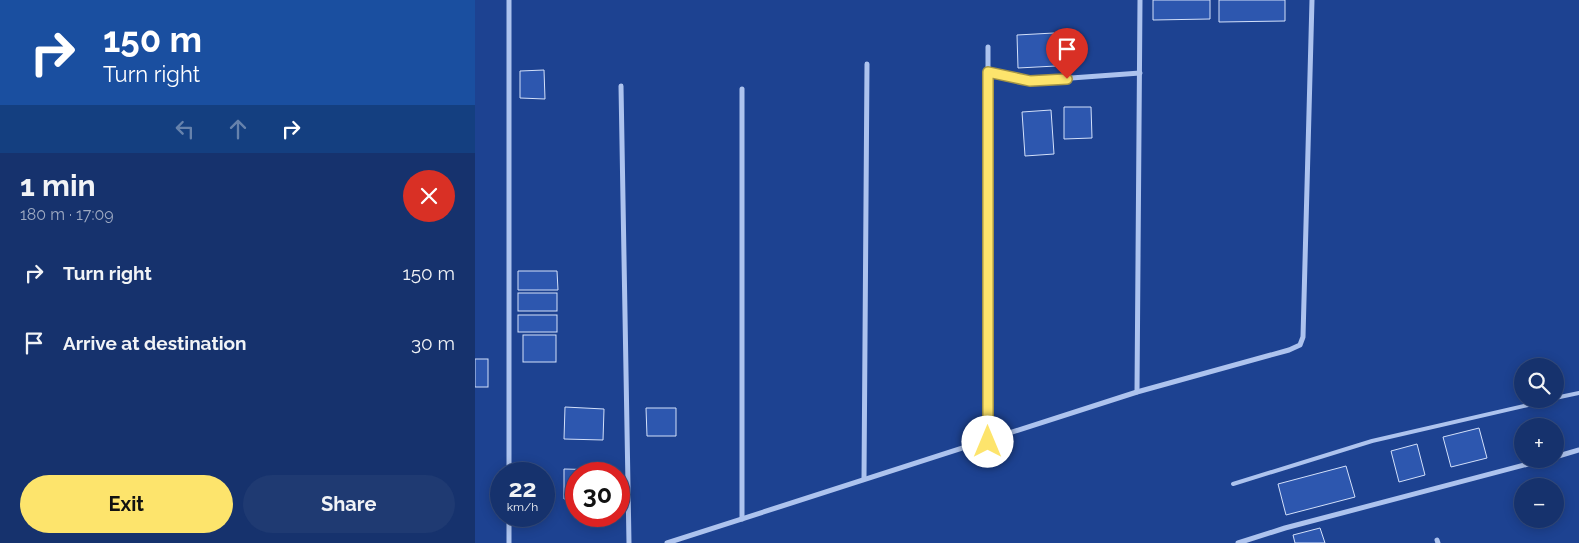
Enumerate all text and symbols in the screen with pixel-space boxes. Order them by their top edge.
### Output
text: 150 m [103,19,202,60]
icon: right [20,20,85,85]
pin [1046,28,1088,79]
icon: arrive [1053,35,1081,63]
text: Turn right [103,61,200,87]
icon: left [171,115,199,143]
icon: ahead [224,115,252,143]
icon: right [277,115,305,143]
text: 1 min [20,168,96,203]
button: close [403,170,455,222]
text: 180 m · 17:09 [20,205,114,224]
icon: right [20,259,48,287]
text: Turn right [63,262,152,284]
text: 150 m [403,262,455,284]
icon: arrive [20,329,48,357]
text: Arrive at destination [63,332,247,354]
text: 30 m [411,332,455,354]
map controls [1514,358,1564,528]
button: search [1514,358,1564,408]
position arrow [961,415,1013,467]
button: + [1514,418,1564,468]
speed limit sign: 30 [565,462,630,527]
text: 22 [508,473,537,503]
button: Exit [20,475,233,533]
button: Share [243,475,455,533]
button: − [1514,478,1564,528]
text: km/h [507,500,538,514]

